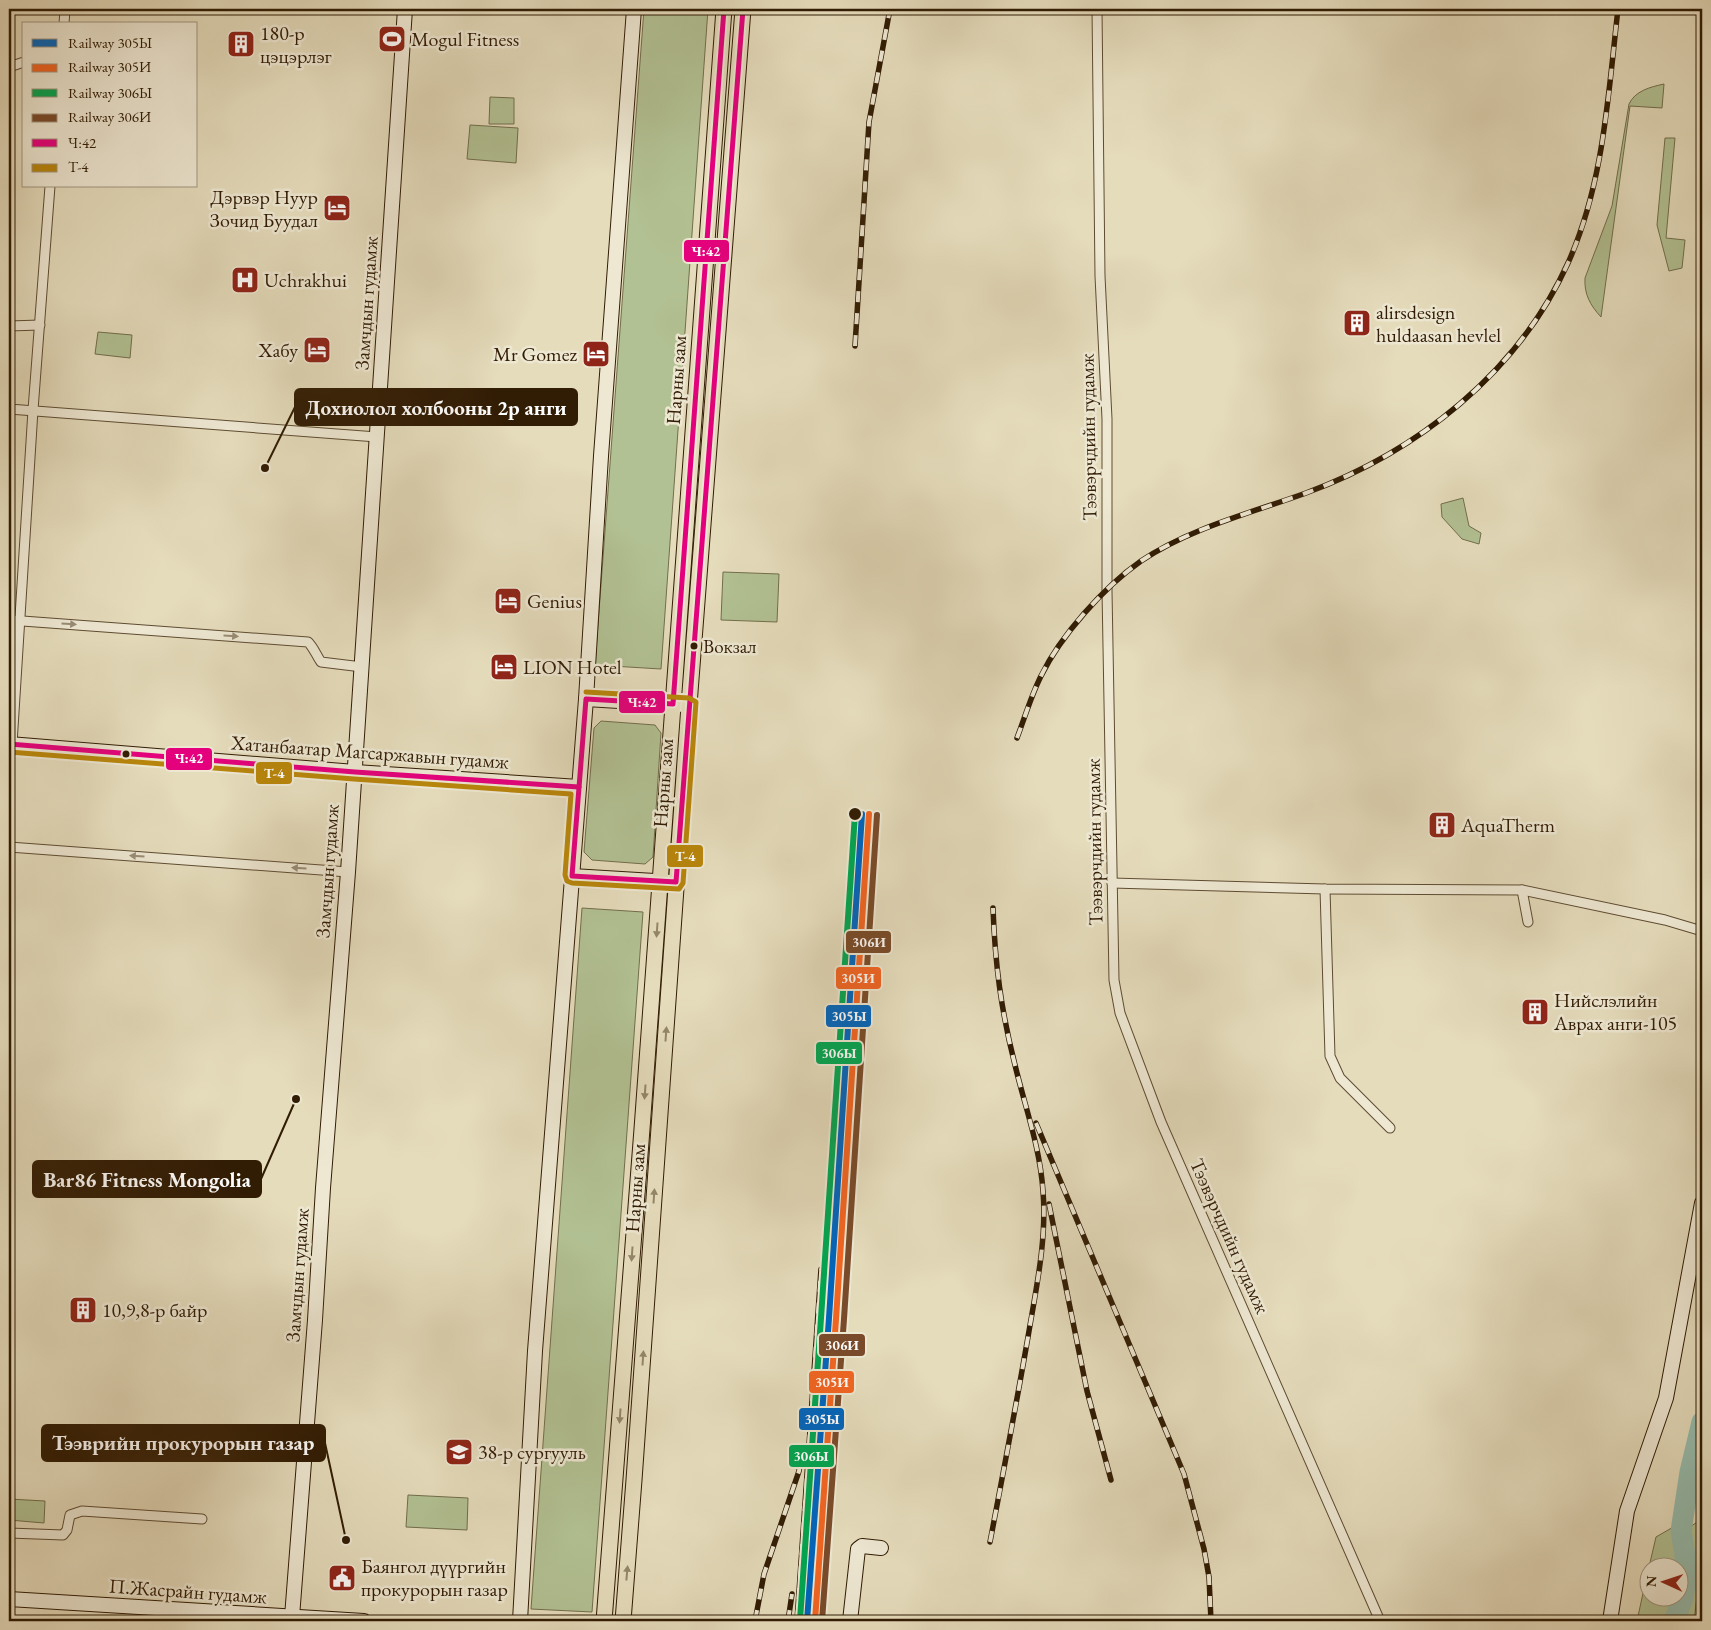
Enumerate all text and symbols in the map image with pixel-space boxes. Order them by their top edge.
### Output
place label: 180-р цэцэрлэг [260,20,332,69]
legend [22,22,198,188]
sports icon: Mogul Fitness [377,24,407,54]
place label: Mogul Fitness [411,26,519,52]
building icon: 180-р цэцэрлэг [226,29,256,59]
text: Railway 305Ы [68,33,152,52]
text: Railway 305И [68,57,151,76]
text: Railway 306Ы [68,83,152,102]
text: Railway 306И [68,107,151,126]
text: Ч:42 [68,133,97,152]
text: Т-4 [68,157,89,176]
place label: Дэрвэр Нуур Зочид Буудал [210,184,318,233]
hotel icon: Дэрвэр Нуур Зочид Буудал [322,193,352,223]
street label: Замчдын гудамж [348,235,384,371]
line badge: Ч:42 [683,239,730,263]
text: Ч:42 [692,242,721,260]
hospital icon: Uchrakhui [230,265,260,295]
place label: Uchrakhui [264,267,347,293]
place label: alirsdesign huldaasan hevlel [1376,299,1501,348]
building icon: alirsdesign huldaasan hevlel [1342,308,1372,338]
street label: Нарны зам [660,334,692,425]
hotel icon: Хабу [302,335,332,365]
place label: Хабу [257,337,298,363]
hotel icon: Mr Gomez [581,339,611,369]
place label: Mr Gomez [493,341,577,367]
street label: Тээвэрчдийн гудамж [1074,353,1102,521]
callout: Дохиолол холбооны 2р анги [295,389,577,425]
text: Дохиолол холбооны 2р анги [305,394,567,421]
hotel icon: Genius [493,586,523,616]
place label: Genius [527,588,582,614]
one-way arrow [61,621,77,629]
one-way arrow [223,632,239,640]
place label: Вокзал [703,634,756,659]
marker: Вокзал [689,641,699,651]
hotel icon: LION Hotel [489,652,519,682]
place label: LION Hotel [523,654,622,680]
line badge: Ч:42 [618,690,666,714]
text: Ч:42 [628,693,657,711]
street label: Хатанбаатар Магсаржавын гудамж [229,729,510,775]
street label: Нарны зам [647,737,679,828]
line badge: Ч:42 [165,747,213,771]
unlabelled marker [121,749,131,759]
text: Ч:42 [175,749,204,767]
street label: Тээвэрчдийн гудамж [1080,758,1108,926]
line badge: Т-4 [255,761,293,785]
text: Т-4 [264,764,285,782]
street label: Замчдын гудамж [309,803,345,939]
unlabelled marker [847,806,863,822]
building icon: AquaTherm [1427,810,1457,840]
place label: AquaTherm [1460,812,1556,838]
line badge: Т-4 [666,844,704,868]
text: Т-4 [675,847,696,865]
one-way arrow [129,851,145,859]
one-way arrow [291,864,307,872]
one-way arrow [652,923,660,939]
line badge: 306И [845,930,892,954]
text: 306И [852,933,886,951]
line badge: 305И [835,966,882,990]
text: 305И [841,969,875,987]
place label: Нийслэлийн Аврах анги-105 [1553,987,1677,1036]
building icon: Нийслэлийн Аврах анги-105 [1520,997,1550,1027]
line badge: 305Ы [825,1004,872,1028]
text: 305Ы [831,1007,867,1025]
one-way arrow [662,1026,670,1042]
line badge: 306Ы [815,1041,863,1065]
text: 306Ы [821,1044,857,1062]
one-way arrow [641,1085,649,1101]
street label: Нарны зам [619,1142,651,1233]
street label: Тээвэрчдийн гудамж [1184,1154,1276,1318]
callout: Bar86 Fitness Mongolia [33,1161,261,1197]
text: Bar86 Fitness Mongolia [43,1166,252,1193]
one-way arrow [651,1188,659,1204]
street label: Замчдын гудамж [279,1207,315,1343]
one-way arrow [628,1247,636,1263]
building icon: 10,9,8-р байр [68,1295,98,1325]
place label: 10,9,8-р байр [102,1297,207,1323]
line badge: 306И [818,1333,866,1357]
text: 306И [825,1336,859,1354]
one-way arrow [639,1350,647,1366]
line badge: 305И [808,1370,855,1394]
text: 305И [815,1373,849,1391]
line badge: 305Ы [798,1407,845,1431]
one-way arrow [616,1409,624,1425]
text: 305Ы [804,1410,840,1428]
callout: Тээврийн прокурорын газар [42,1425,325,1461]
text: Тээврийн прокурорын газар [52,1429,315,1456]
school or university icon: 38-р сургууль [444,1437,474,1467]
place label: 38-р сургууль [478,1439,586,1465]
line badge: 306Ы [788,1444,835,1468]
text: 306Ы [793,1447,829,1465]
place label: Баянгол дүүргийн прокурорын газар [361,1553,508,1602]
north arrow [1638,1558,1688,1608]
public building icon: Баянгол дүүргийн прокурорын газар [327,1563,357,1593]
one-way arrow [623,1564,631,1580]
street label: П.Жасрайн гудамж [108,1573,268,1609]
text: N [1642,1575,1660,1587]

